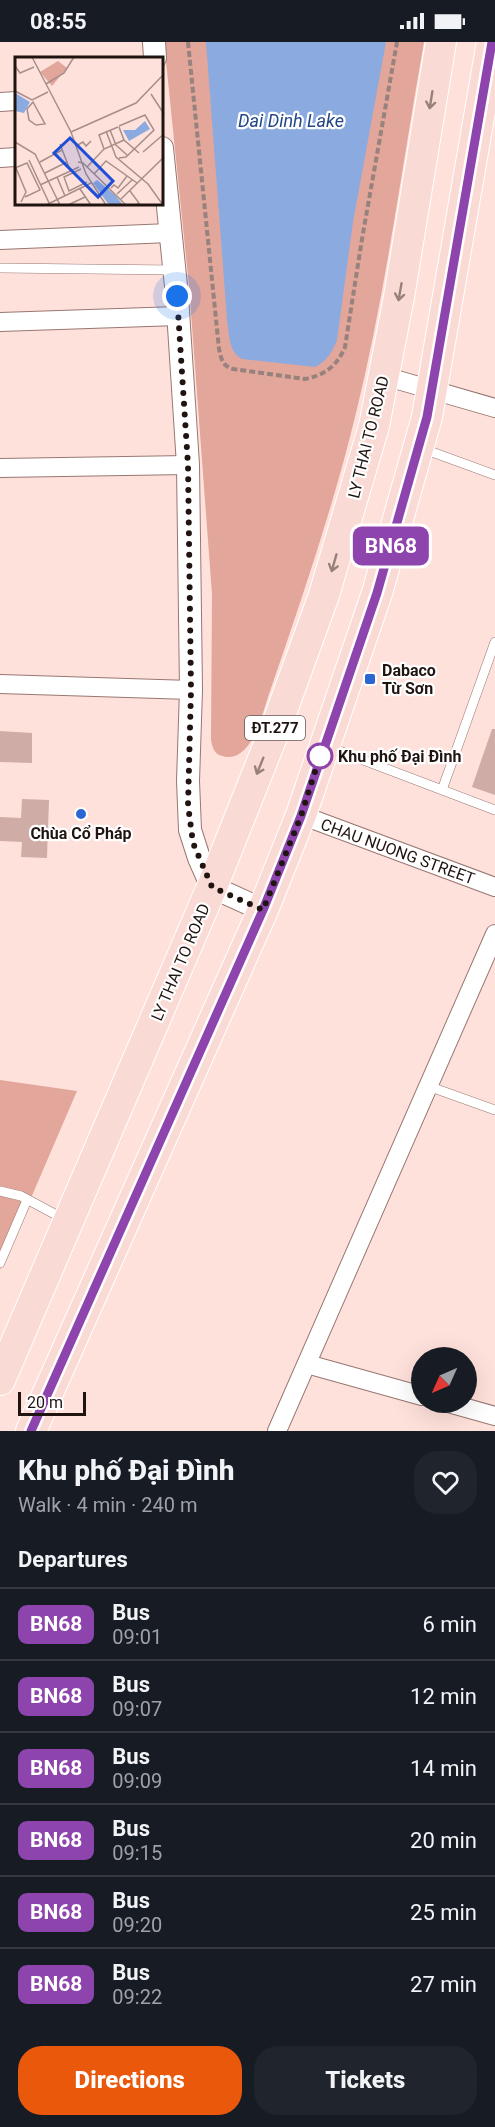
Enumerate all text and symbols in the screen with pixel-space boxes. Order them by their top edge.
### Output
text: 08:55 [30,9,87,34]
inset map [15,57,164,206]
one-way arrow [426,89,437,109]
water label: Dai Dinh Lake [238,110,344,131]
your location [162,281,192,311]
one-way arrow [394,282,405,302]
street label: LY THAI TO ROAD [344,374,393,500]
line badge: BN68 [349,526,433,566]
text: BN68 [365,534,417,558]
one-way arrow [328,553,339,572]
place label: Dabaco Từ Sơn [382,661,436,698]
marker: Dabaco Từ Sơn [363,672,377,686]
road number: ĐT.277 [245,716,305,740]
marker: Khu phố Đại Đình [307,743,333,769]
place label: Khu phố Đại Đình [338,747,461,766]
one-way arrow [254,756,265,775]
marker: Chùa Cổ Pháp [74,807,88,821]
street label: CHAU NUONG STREET [318,815,478,888]
place label: Chùa Cổ Pháp [30,824,132,843]
street label: LY THAI TO ROAD [147,901,214,1024]
north arrow [411,1347,477,1413]
map controls [411,1347,477,1413]
scale bar [18,1389,86,1416]
text: 20 m [27,1393,63,1412]
button: heart [414,1451,477,1514]
text: Khu phố Đại Đình [18,1454,234,1487]
text: Walk · 4 min · 240 m [18,1493,197,1517]
text: Departures [18,1547,128,1572]
text: Bus [112,1600,150,1625]
text: BN68 [30,1612,82,1636]
text: 6 min [422,1612,477,1637]
text: 09:01 [112,1625,162,1649]
text: Bus [112,1672,150,1697]
text: BN68 [30,1684,82,1708]
text: 12 min [410,1684,477,1709]
text: 09:07 [112,1697,162,1721]
text: Bus [112,1744,150,1769]
text: BN68 [30,1756,82,1780]
text: 14 min [410,1756,477,1781]
text: 09:09 [112,1769,162,1793]
text: Bus [112,1816,150,1841]
text: BN68 [30,1828,82,1852]
text: 20 min [410,1828,477,1853]
text: 09:15 [112,1841,162,1865]
text: Bus [112,1888,150,1913]
text: BN68 [30,1900,82,1924]
text: 25 min [410,1900,477,1925]
text: 09:20 [112,1913,162,1937]
text: Bus [112,1960,150,1985]
text: BN68 [30,1972,82,1996]
text: 27 min [410,1972,477,1997]
text: 09:22 [112,1985,162,2009]
button: Directions [18,2046,242,2115]
button: Tickets [254,2046,477,2115]

